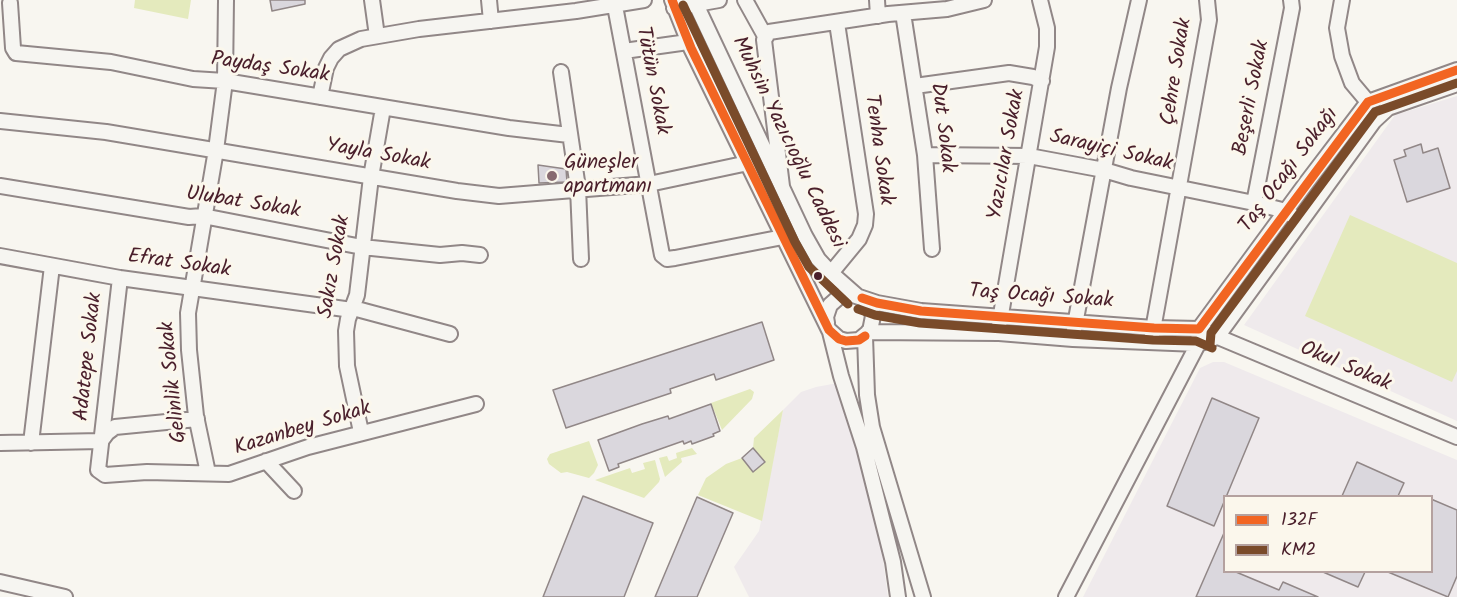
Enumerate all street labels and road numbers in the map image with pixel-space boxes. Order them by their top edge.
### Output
street label: Çehre Sokak [1157,16,1199,128]
street label: Tütün Sokak [628,25,674,137]
street label: Muhsin Yazıcıoğlu Caddesi [725,33,849,253]
street label: Beşerli Sokak [1229,38,1277,158]
street label: Paydaş Sokak [209,48,331,90]
street label: Dut Sokak [923,82,959,174]
street label: Yazıcılar Sokak [984,88,1032,222]
street label: Tenha Sokak [857,93,897,207]
street label: Taş Ocağı Sokağı [1235,104,1345,238]
street label: Sarayiçi Sokak [1047,126,1175,178]
street label: Yayla Sokak [324,134,432,178]
street label: Ulubat Sokak [184,183,302,225]
street label: Sakız Sokak [315,214,357,320]
street label: Efrat Sokak [126,245,232,285]
street label: Taş Ocağı Sokak [968,280,1114,316]
street label: Adatepe Sokak [71,292,109,422]
street label: Gelinlik Sokak [156,320,194,444]
street label: Okul Sokak [1296,338,1394,398]
street label: Kazanbey Sokak [232,397,374,463]

